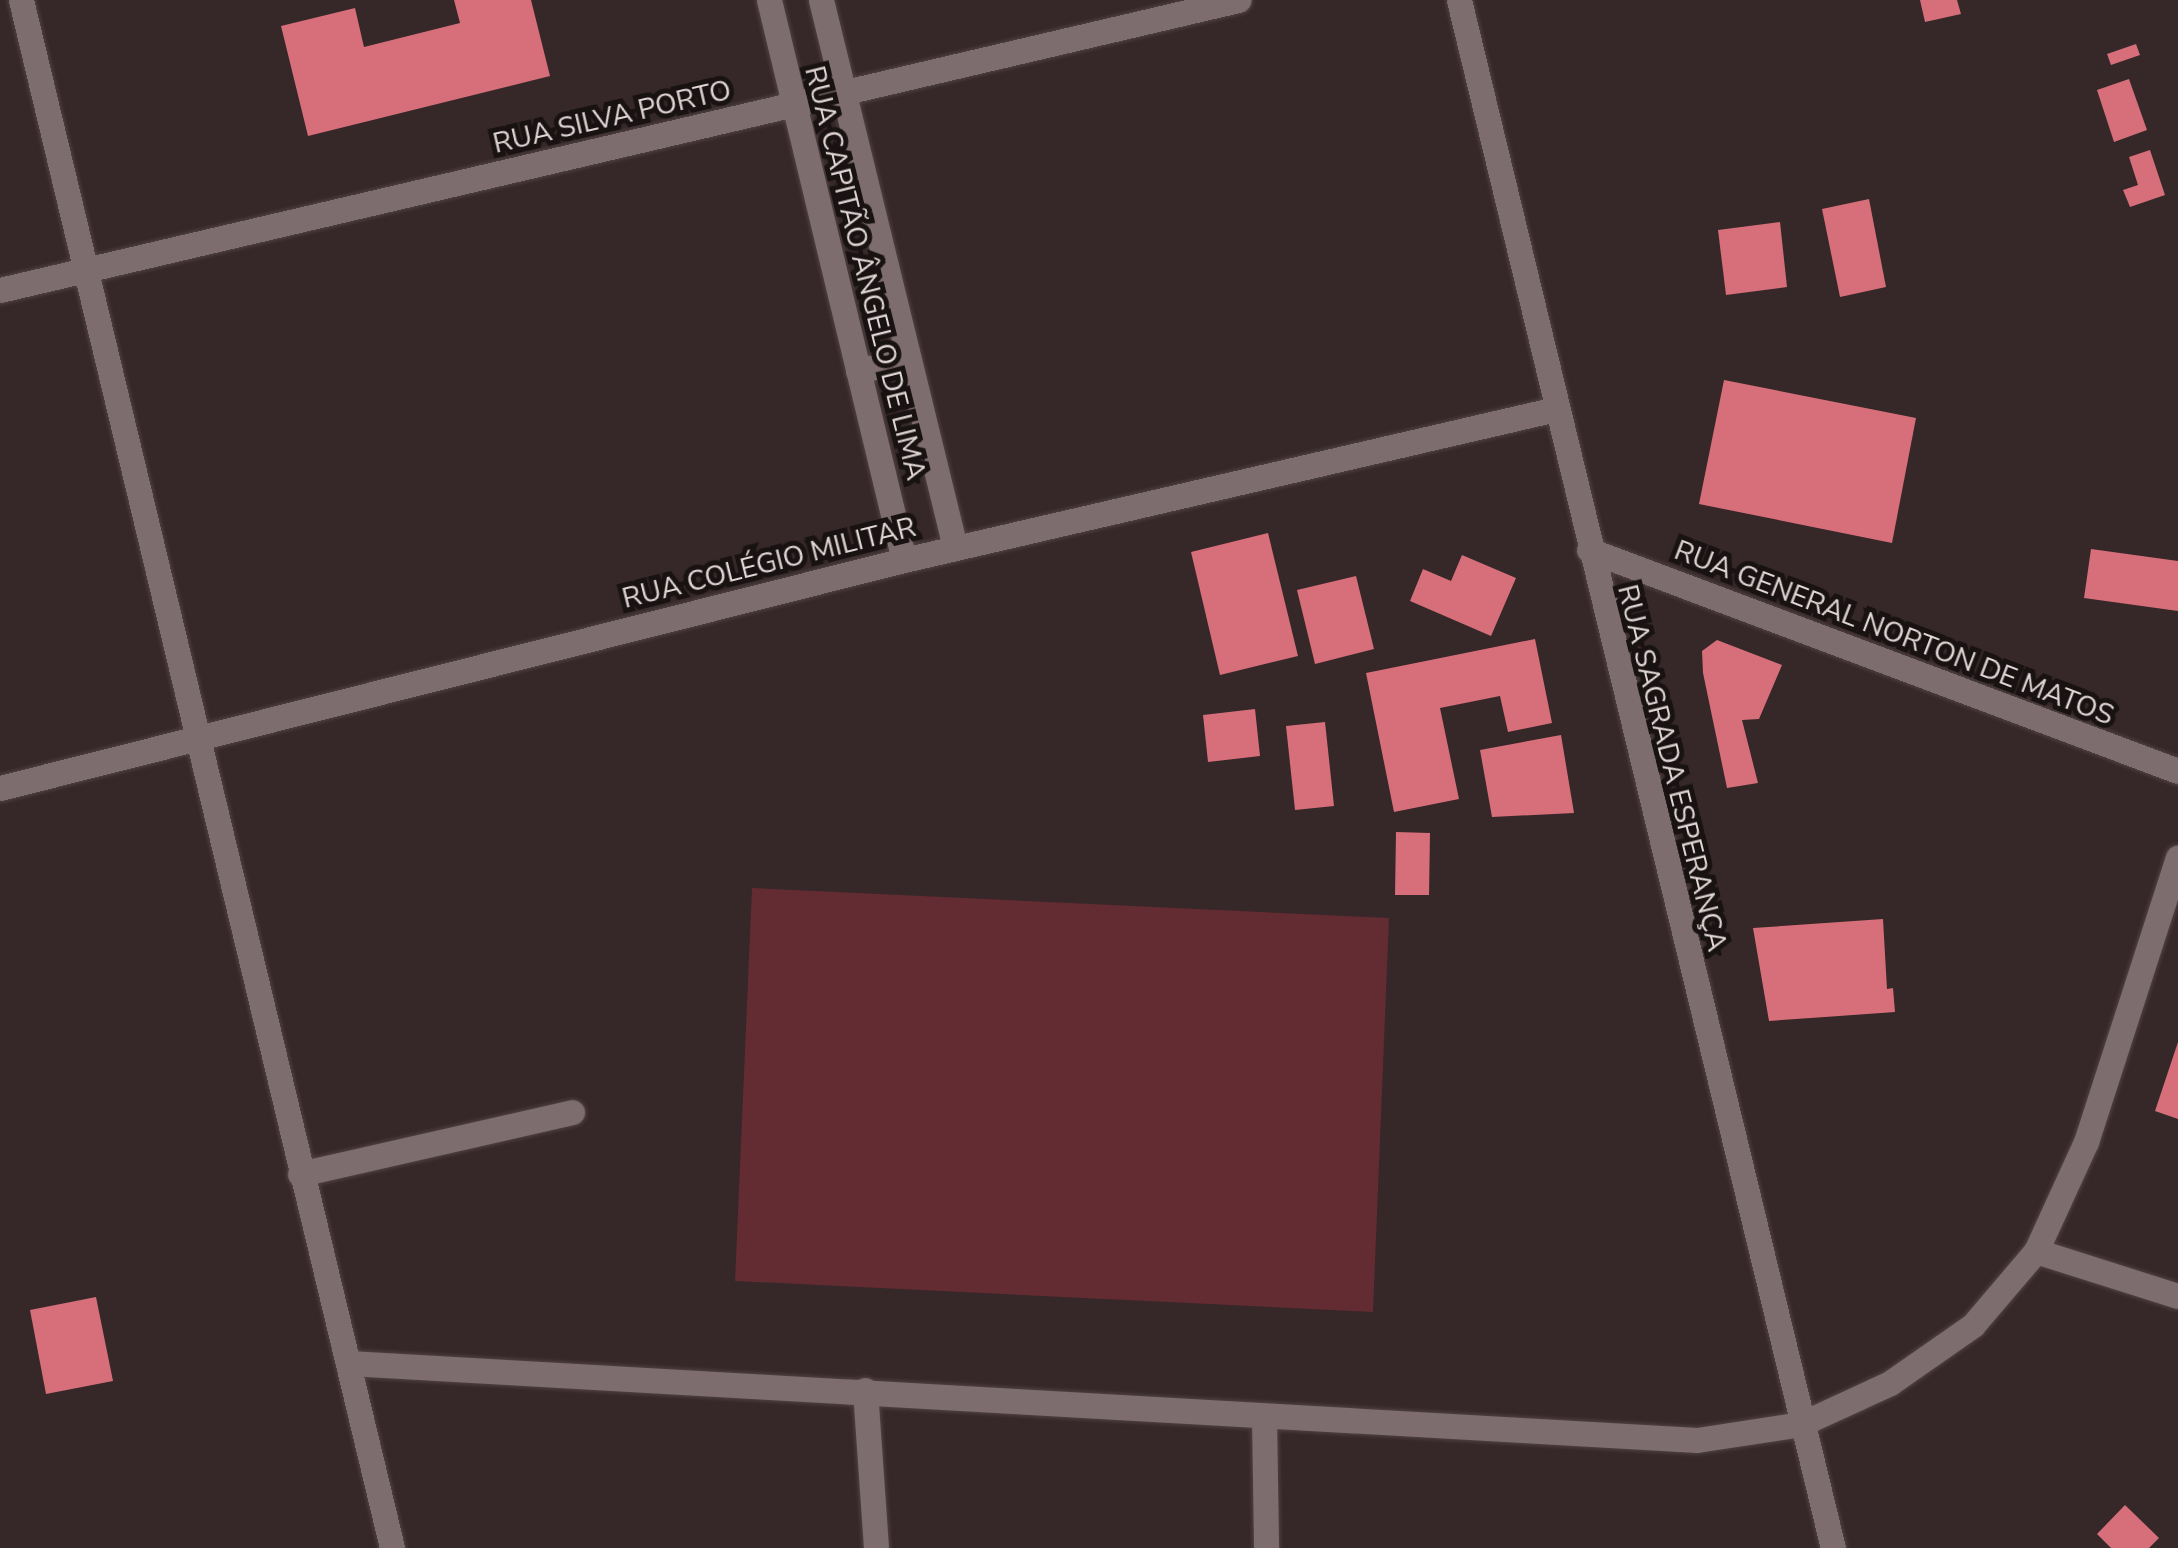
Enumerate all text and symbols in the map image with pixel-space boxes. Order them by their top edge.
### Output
street label: RUA CAPITÃO ÂNGELO DE LIMA [797,63,933,483]
street label: RUA SILVA PORTO [490,73,734,161]
street label: RUA COLÉGIO MILITAR [619,510,919,616]
street label: RUA GENERAL NORTON DE MATOS [1670,534,2118,732]
street label: RUA SAGRADA ESPERANÇA [1610,581,1734,955]

